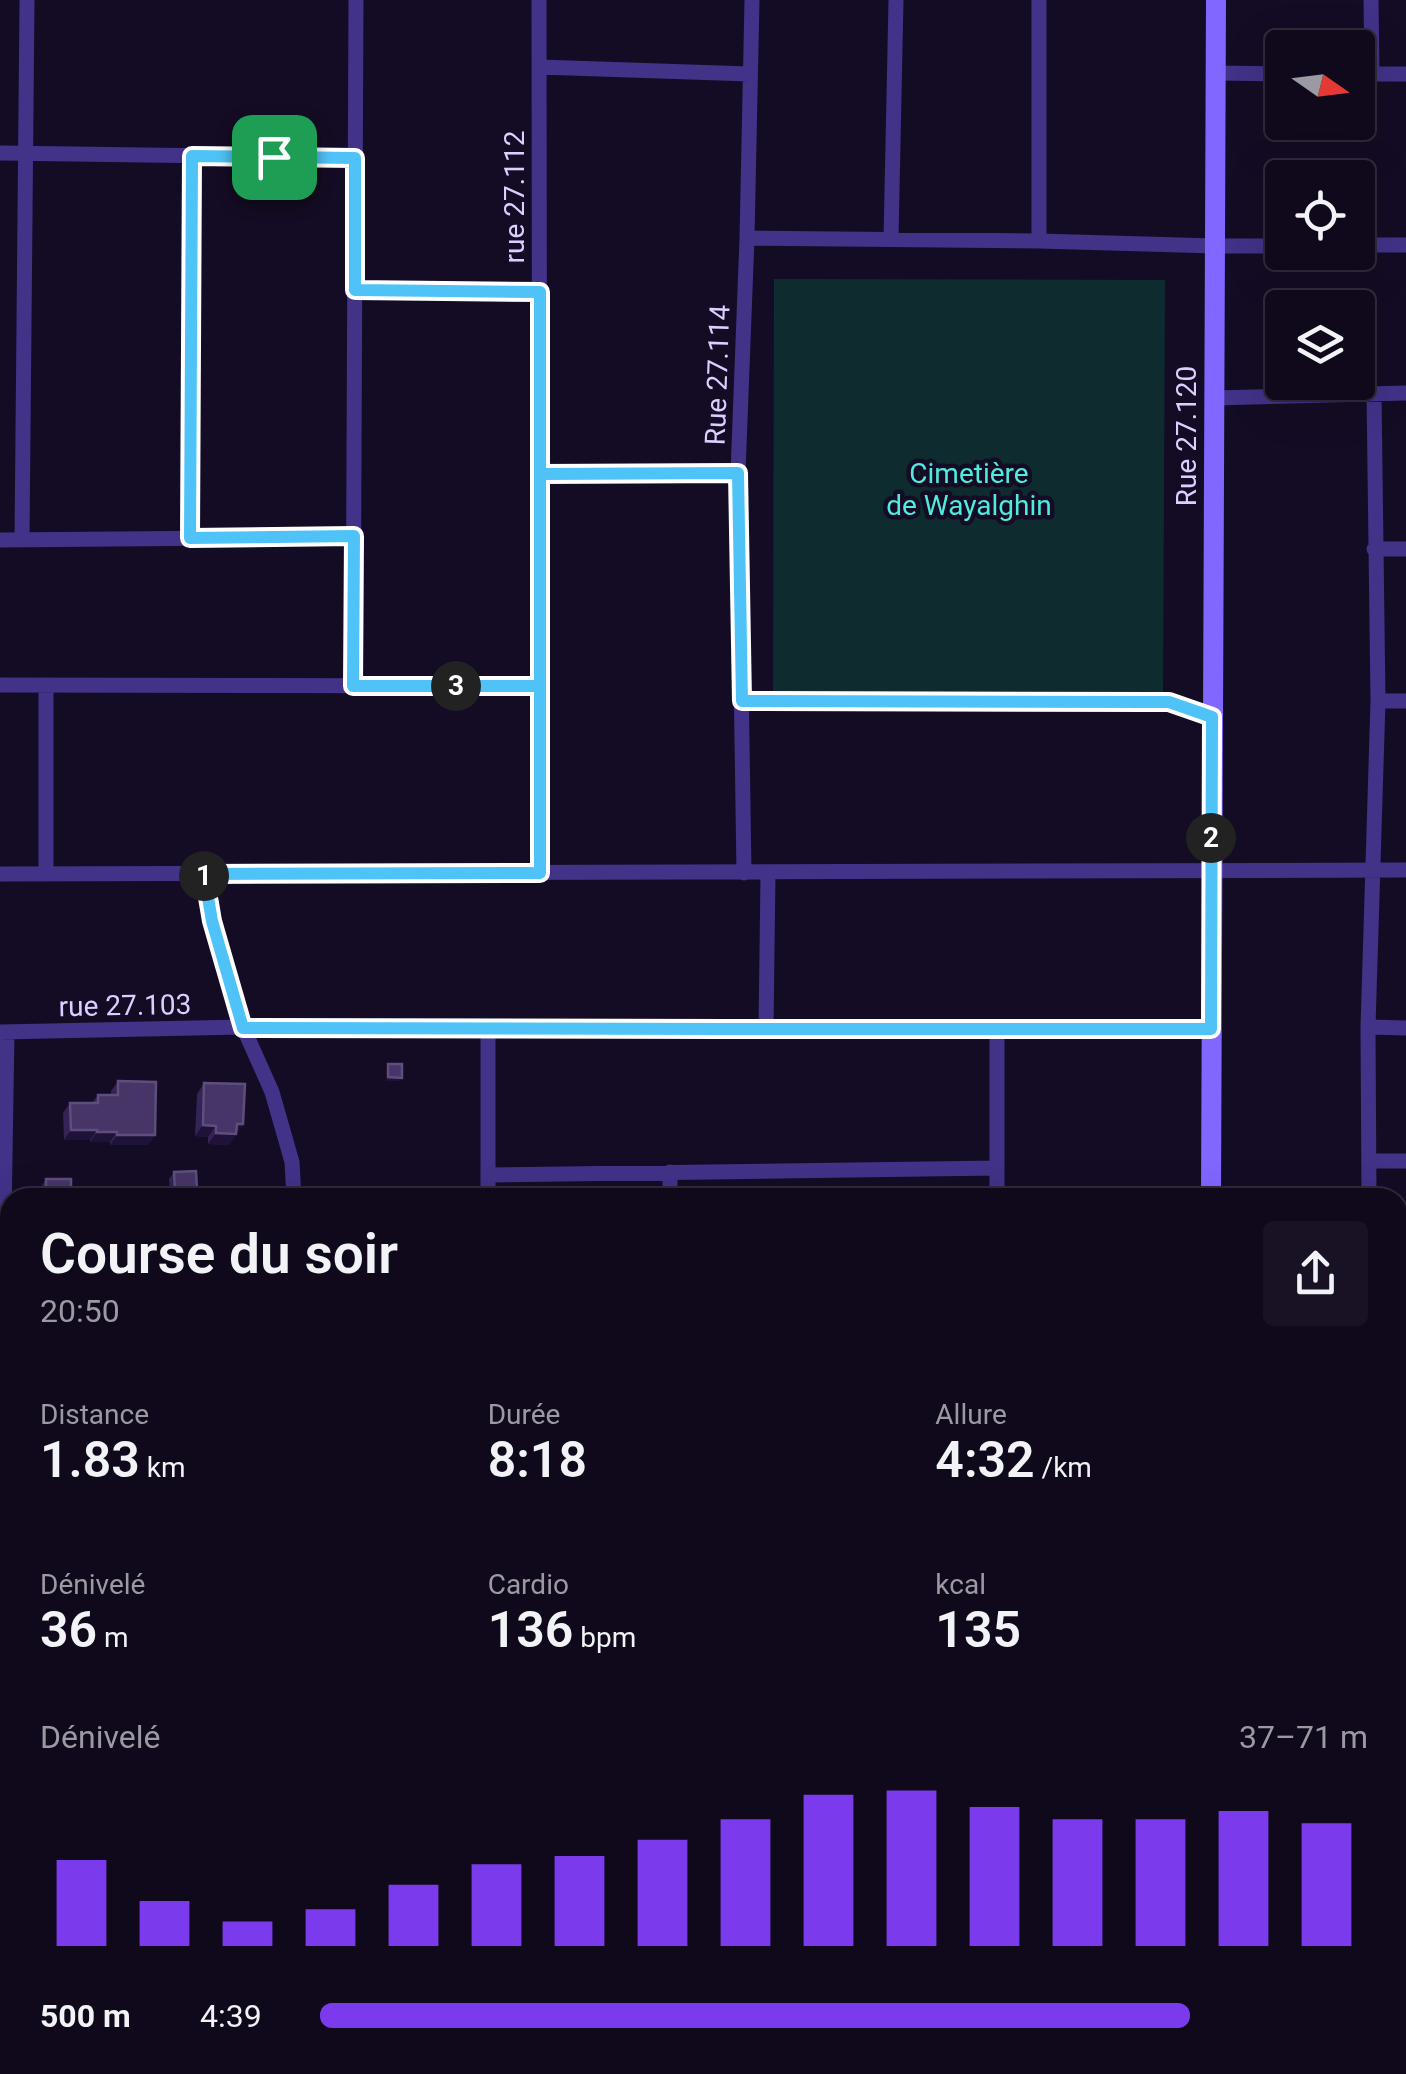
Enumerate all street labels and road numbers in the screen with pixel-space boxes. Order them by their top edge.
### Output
street label: rue 27.112 [498,131,531,263]
street label: Rue 27.114 [699,304,736,446]
street label: Rue 27.120 [1170,366,1203,506]
street label: rue 27.103 [58,988,192,1023]

